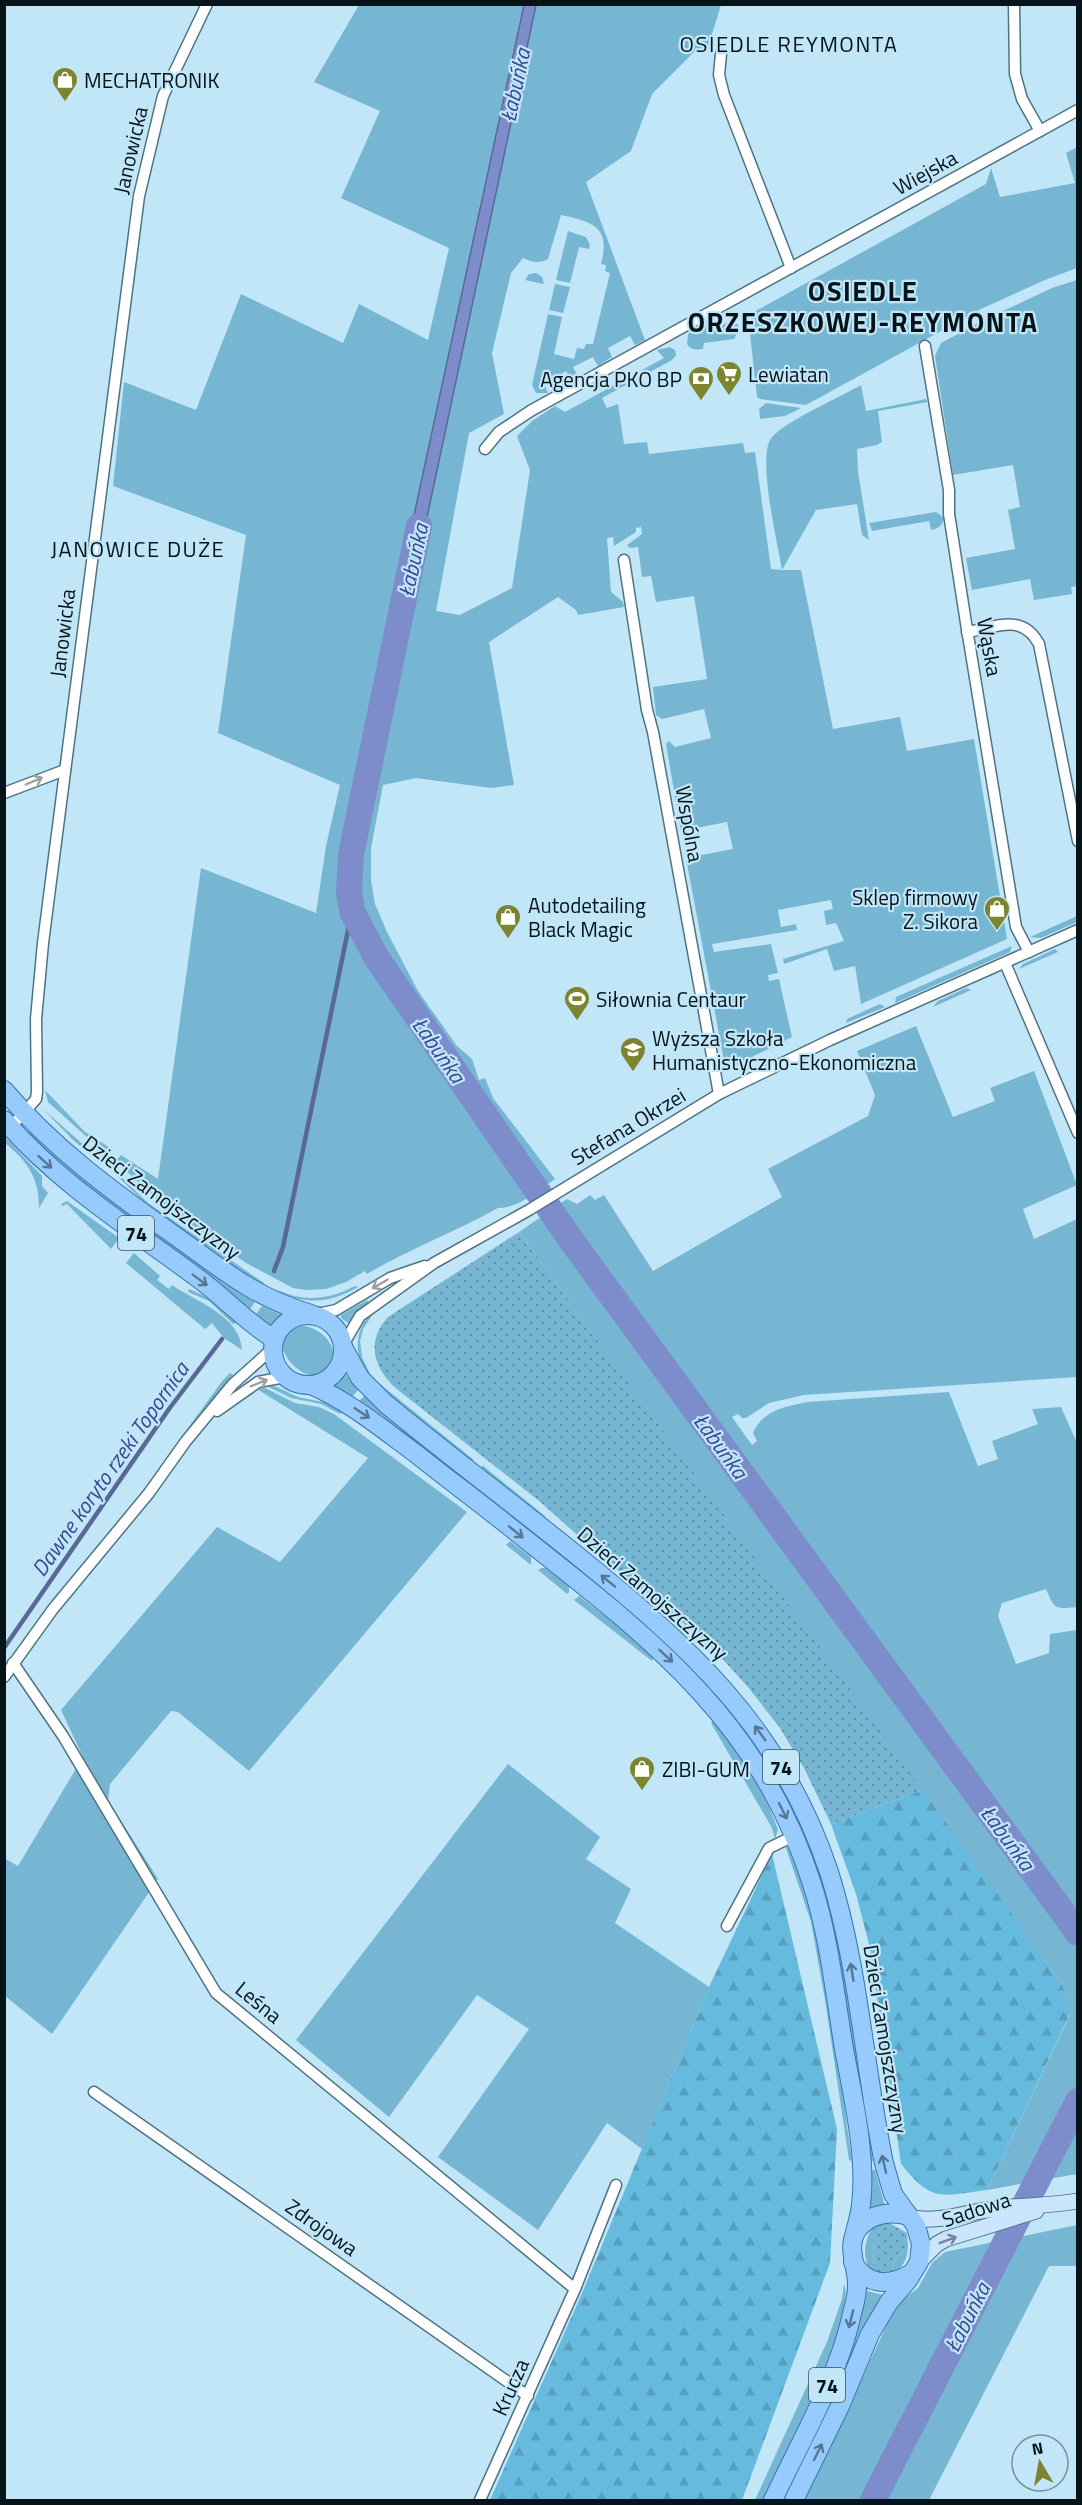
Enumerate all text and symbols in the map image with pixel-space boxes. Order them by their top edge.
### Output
district label: OSIEDLE REYMONTA [680,27,898,61]
water label: Łabuńka [491,43,540,125]
place label: MECHATRONIK [84,64,219,96]
shop icon: MECHATRONIK [50,65,80,103]
street label: Janowicka [104,103,156,197]
street label: Wiejska [887,141,963,203]
district label: OSIEDLE ORZESZKOWEJ-REYMONTA [687,270,1039,342]
place label: Lewiatan [748,358,829,390]
supermarket icon: Lewiatan [714,359,744,397]
place label: Agencja PKO BP [540,363,682,395]
bank icon: Agencja PKO BP [686,364,716,402]
water label: Łabuńka [389,518,438,600]
district label: JANOWICE DUŻE [51,532,225,566]
street label: Janowicka [41,586,83,679]
street label: Wąska [969,615,1011,679]
one-way arrow [24,775,43,786]
street label: Wspólna [668,783,713,865]
place label: Sklep firmowy Z. Sikora [852,881,978,937]
place label: Autodetailing Black Magic [528,889,646,945]
shop icon: Sklep firmowy Z. Sikora [982,894,1012,932]
shop icon: Autodetailing Black Magic [493,902,523,940]
place label: Siłownia Centaur [596,983,746,1015]
sports icon: Siłownia Centaur [562,984,592,1022]
water label: Łabuńka [404,1010,475,1092]
place label: Wyższa Szkoła Humanistyczno-Ekonomiczna [652,1022,917,1078]
school or university icon: Wyższa Szkoła Humanistyczno-Ekonomiczna [618,1035,648,1073]
street label: Stefana Okrzei [564,1079,692,1173]
street label: Dzieci Zamojszczyzny [76,1127,248,1267]
one-way arrow [37,1155,52,1169]
road number: 74 [118,1216,154,1250]
one-way arrow [192,1273,208,1286]
one-way arrow [372,1278,389,1290]
water label: Dawne koryto rzeki Topornica [23,1353,198,1583]
one-way arrow [249,1376,267,1387]
water label: Łabuńka [686,1406,758,1487]
one-way arrow [353,1407,369,1419]
street label: Dzieci Zamojszczyzny [571,1518,735,1668]
one-way arrow [508,1526,524,1539]
one-way arrow [600,1574,616,1587]
one-way arrow [659,1649,674,1664]
one-way arrow [754,1726,766,1742]
road number: 74 [763,1750,799,1784]
place label: ZIBI-GUM [662,1753,750,1785]
shop icon: ZIBI-GUM [627,1754,657,1792]
water label: Łabuńka [973,1798,1045,1879]
one-way arrow [778,1802,789,1820]
street label: Dzieci Zamojszczyzny [855,1942,917,2136]
one-way arrow [846,1962,857,1982]
street label: Leśna [229,1973,290,2031]
one-way arrow [878,2155,890,2174]
street label: Sadowa [938,2183,1015,2235]
street label: Zdrojowa [279,2190,365,2264]
one-way arrow [938,2234,957,2245]
water label: Łabuńka [935,2275,1000,2358]
one-way arrow [844,2309,856,2328]
street label: Krucza [483,2353,537,2421]
road number: 74 [809,2368,845,2402]
north arrow [1010,2433,1070,2493]
text: N [1030,2435,1045,2461]
one-way arrow [812,2444,824,2462]

